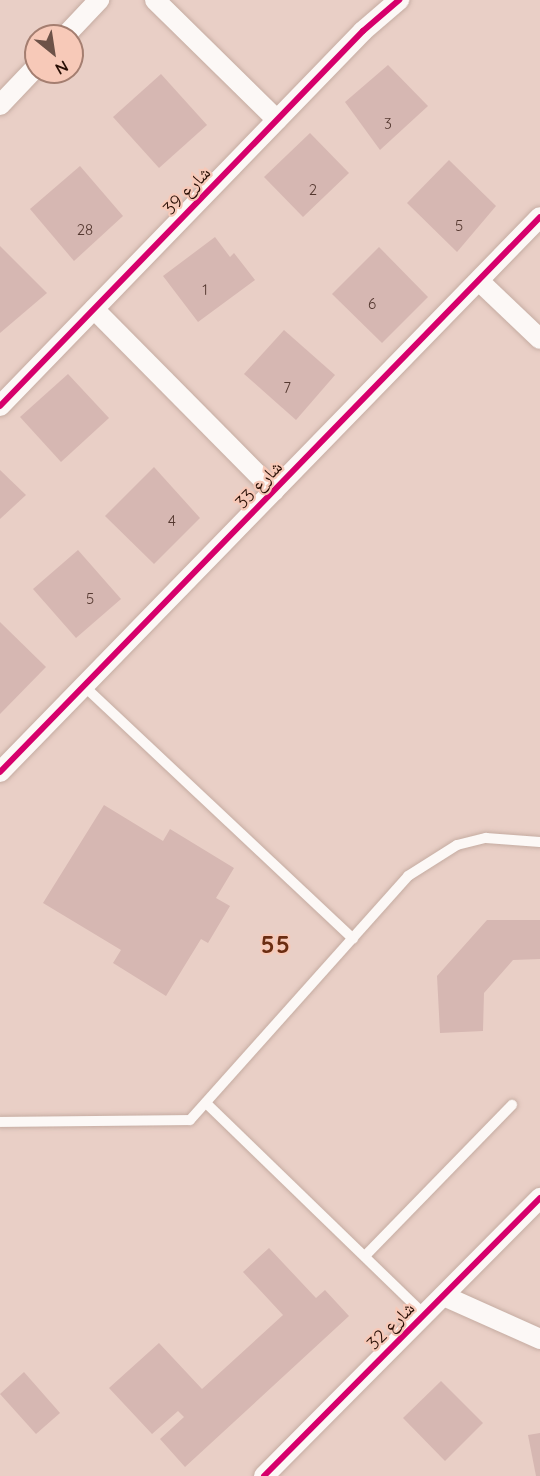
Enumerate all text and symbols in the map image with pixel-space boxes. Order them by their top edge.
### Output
north arrow [24,24,84,84]
text: N [52,56,72,79]
house number: 3 [384,115,392,133]
street label: شارع 39 [159,162,215,220]
house number: 2 [309,181,317,199]
house number: 5 [455,217,463,235]
house number: 28 [77,221,93,239]
house number: 1 [202,281,208,299]
house number: 6 [368,295,376,313]
house number: 7 [283,379,291,397]
street label: شارع 33 [231,457,287,513]
house number: 4 [168,512,176,530]
house number: 5 [86,590,94,608]
district label: 55 [261,931,291,959]
street label: شارع 32 [363,1298,419,1354]

